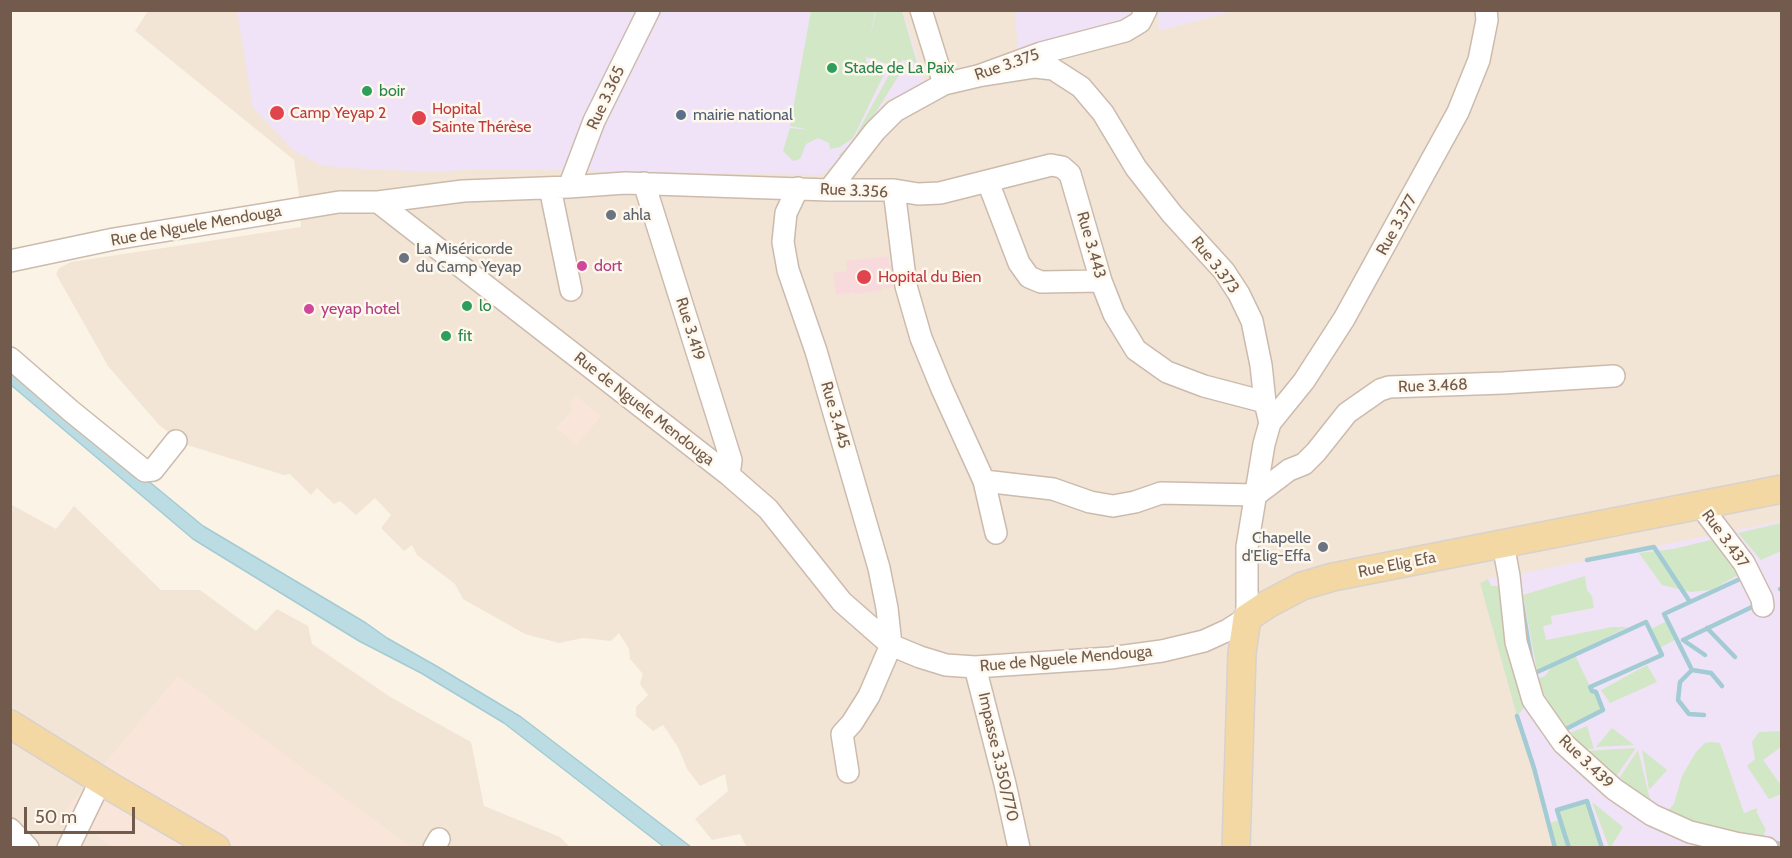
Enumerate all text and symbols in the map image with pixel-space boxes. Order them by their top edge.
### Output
street label: Rue 3.375 [972,45,1042,85]
place label: Stade de La Paix [844,58,954,78]
marker: Stade de La Paix [825,61,839,75]
street label: Rue 3.365 [583,63,629,133]
place label: boir [379,81,405,101]
marker: boir [360,84,374,98]
place label: Hopital Sainte Thérèse [432,99,532,137]
place label: Camp Yeyap 2 [290,103,386,123]
marker: Camp Yeyap 2 [268,104,286,122]
place label: mairie national [693,105,793,125]
marker: mairie national [674,108,688,122]
marker: Hopital Sainte Thérèse [410,109,428,127]
street label: Rue 3.356 [820,180,888,202]
street label: Rue 3.377 [1373,191,1421,259]
street label: Rue de Nguele Mendouga [109,202,283,250]
place label: ahla [623,205,651,225]
marker: ahla [604,208,618,222]
street label: Rue 3.443 [1072,209,1110,281]
street label: Rue 3.373 [1187,233,1243,297]
place label: La Miséricorde du Camp Yeyap [416,239,521,277]
marker: La Miséricorde du Camp Yeyap [397,251,411,265]
place label: dort [594,256,622,276]
marker: dort [575,259,589,273]
place label: Hopital du Bien [878,267,981,287]
marker: Hopital du Bien [855,268,873,286]
street label: Rue 3.419 [671,295,709,363]
place label: lo [479,296,491,316]
place label: yeyap hotel [321,299,400,319]
marker: lo [460,299,474,313]
marker: yeyap hotel [302,302,316,316]
place label: fit [458,326,472,346]
marker: fit [439,329,453,343]
street label: Rue de Nguele Mendouga [570,348,718,470]
street label: Rue 3.468 [1398,375,1468,397]
street label: Rue 3.445 [816,379,854,451]
street label: Rue 3.437 [1697,506,1753,572]
place label: Chapelle d'Elig-Effa [1242,528,1311,566]
marker: Chapelle d'Elig-Effa [1316,540,1330,554]
street label: Rue Elig Efa [1357,548,1437,582]
street label: Rue de Nguele Mendouga [979,642,1153,676]
street label: Impasse 3.350/770 [974,690,1022,824]
street label: Rue 3.439 [1555,731,1617,793]
scale bar [27,795,138,833]
text: 50 m [35,806,77,828]

